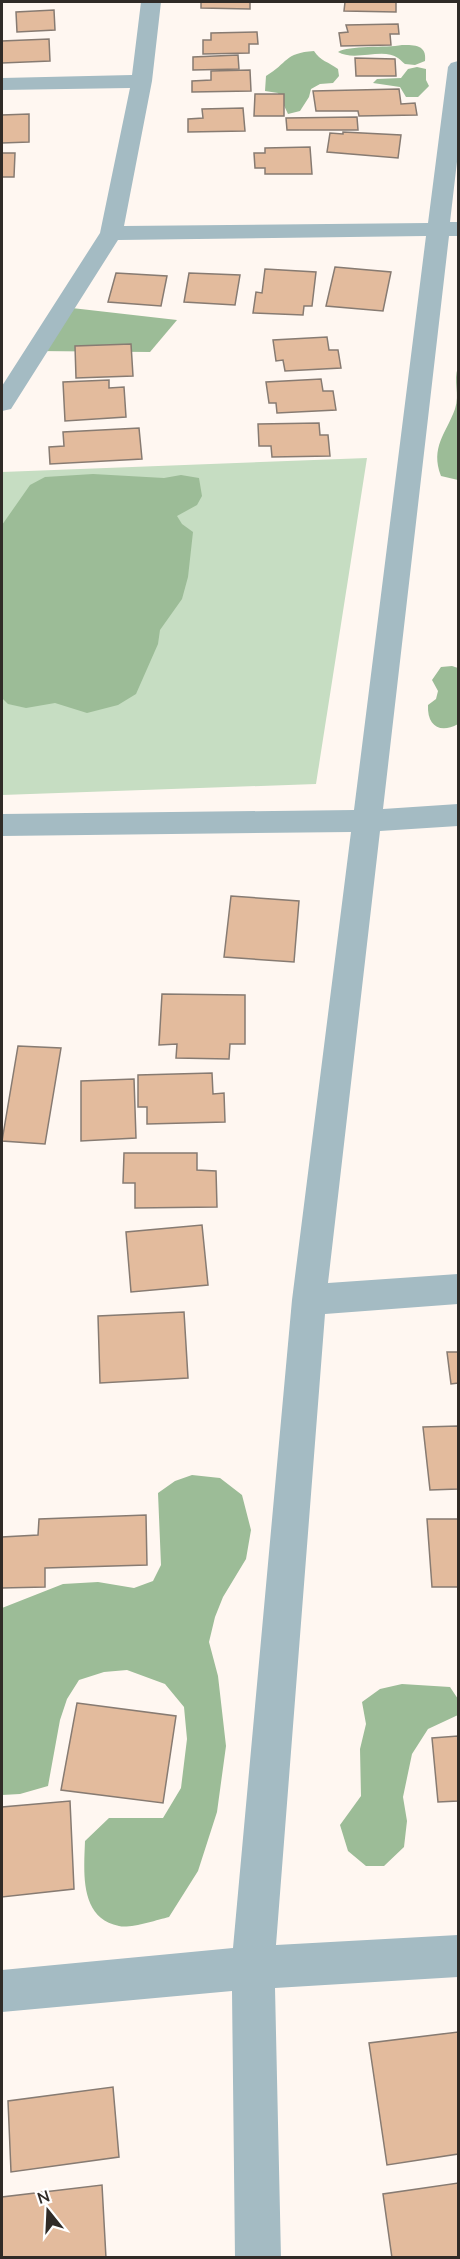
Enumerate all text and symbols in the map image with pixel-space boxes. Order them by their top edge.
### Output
north arrow [18,2181,78,2241]
text: N [35,2185,53,2210]

